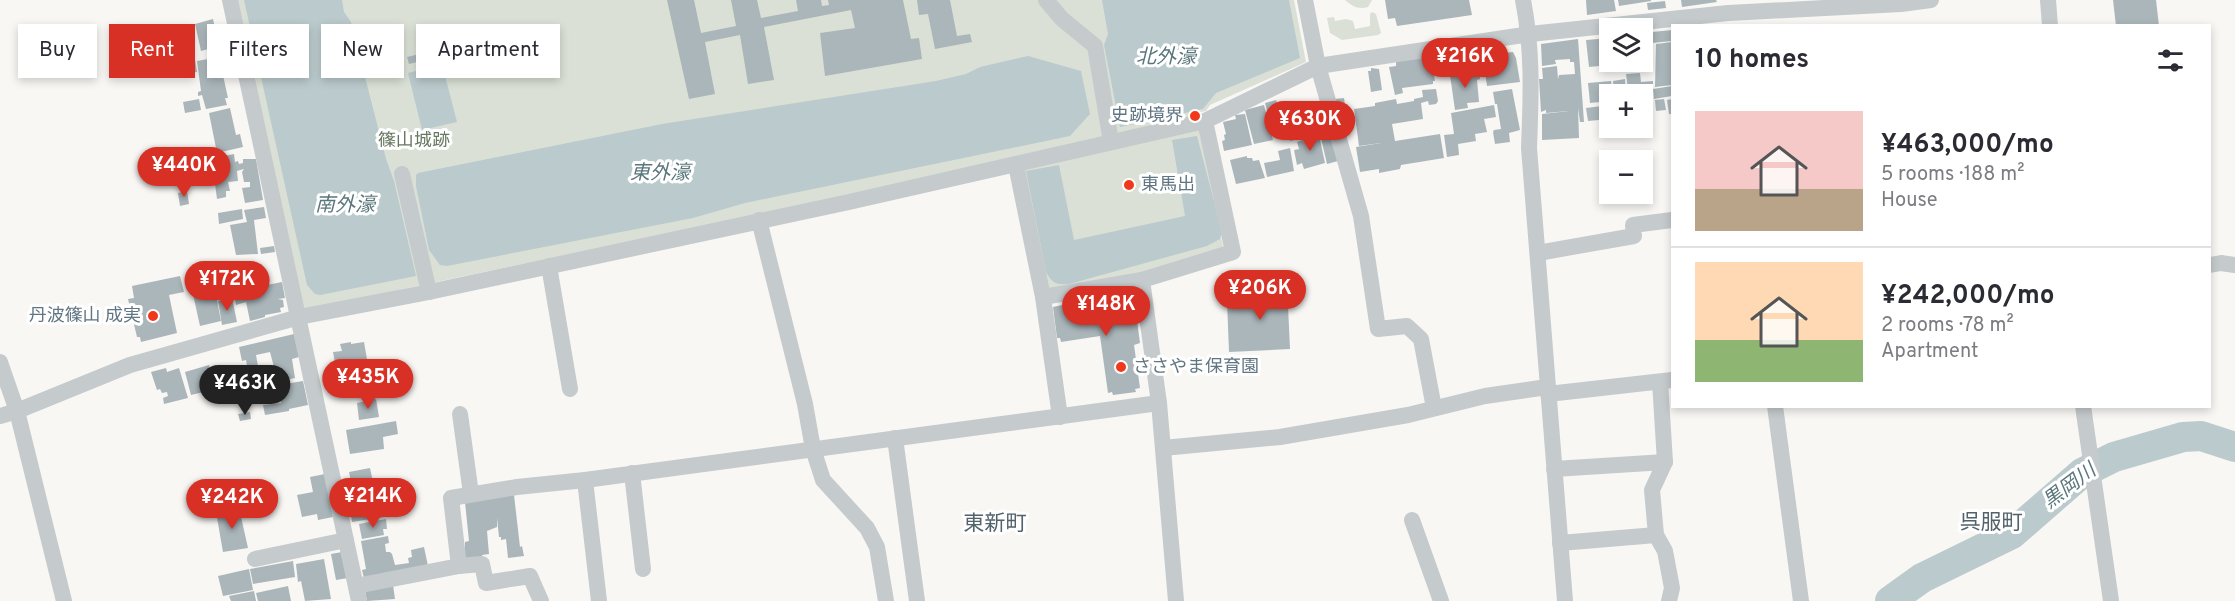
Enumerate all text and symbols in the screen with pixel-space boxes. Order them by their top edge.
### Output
map controls [1599,18,1653,204]
button: layers [1599,18,1653,72]
chip: Buy [18,24,97,78]
chip: Rent [109,24,195,78]
chip: Filters [207,24,309,78]
chip: New [321,24,404,78]
chip: Apartment [416,24,560,78]
pin: ¥216K [1423,38,1507,89]
text: ¥216K [1436,44,1494,70]
text: 10 homes [1695,44,1809,77]
icon: filters [2154,44,2187,77]
water label: 北外濠 [1136,45,1199,71]
button: + [1599,84,1653,138]
pin: ¥630K [1268,101,1352,152]
place label: 史跡境界 [1111,105,1183,128]
text: ¥630K [1278,107,1342,133]
marker: 史跡境界 [1188,109,1202,123]
text: ¥463,000/mo [1881,129,2054,162]
park label: 篠山城跡 [378,130,450,153]
icon: home [1743,135,1815,207]
pin: ¥440K [142,147,226,198]
button: − [1599,150,1653,204]
text: ¥440K [151,153,217,179]
water label: 東外濠 [630,161,693,187]
text: 5 rooms · 188 m² [1881,162,2024,188]
place label: 東馬出 [1141,174,1195,197]
marker: 東馬出 [1122,178,1136,192]
text: House [1881,188,1937,214]
water label: 南外濠 [315,193,378,219]
pin: ¥172K [185,261,269,312]
text: ¥172K [199,267,255,293]
pin: ¥206K [1218,270,1302,321]
text: ¥206K [1228,276,1292,302]
text: ¥242,000/mo [1881,280,2055,313]
pin: ¥148K [1064,286,1148,337]
icon: home [1743,286,1815,358]
text: ¥148K [1076,292,1136,318]
place label: 丹波篠山 成実 [29,305,141,328]
marker: 丹波篠山 成実 [146,309,160,323]
text: 2 rooms · 78 m² [1881,313,2014,339]
text: Apartment [1881,339,1979,365]
place label: ささやま保育園 [1133,356,1259,379]
pin: ¥435K [326,359,410,410]
marker: ささやま保育園 [1114,360,1128,374]
pin: ¥463K [203,365,287,416]
text: ¥435K [336,365,400,391]
text: ¥463K [213,371,277,397]
water label: 黒岡川 [2038,457,2103,515]
pin: ¥214K [331,478,415,529]
pin: ¥242K [190,479,274,530]
text: ¥214K [343,484,403,510]
text: ¥242K [200,485,264,511]
district label: 呉服町 [1960,510,2023,537]
district label: 東新町 [964,511,1027,538]

